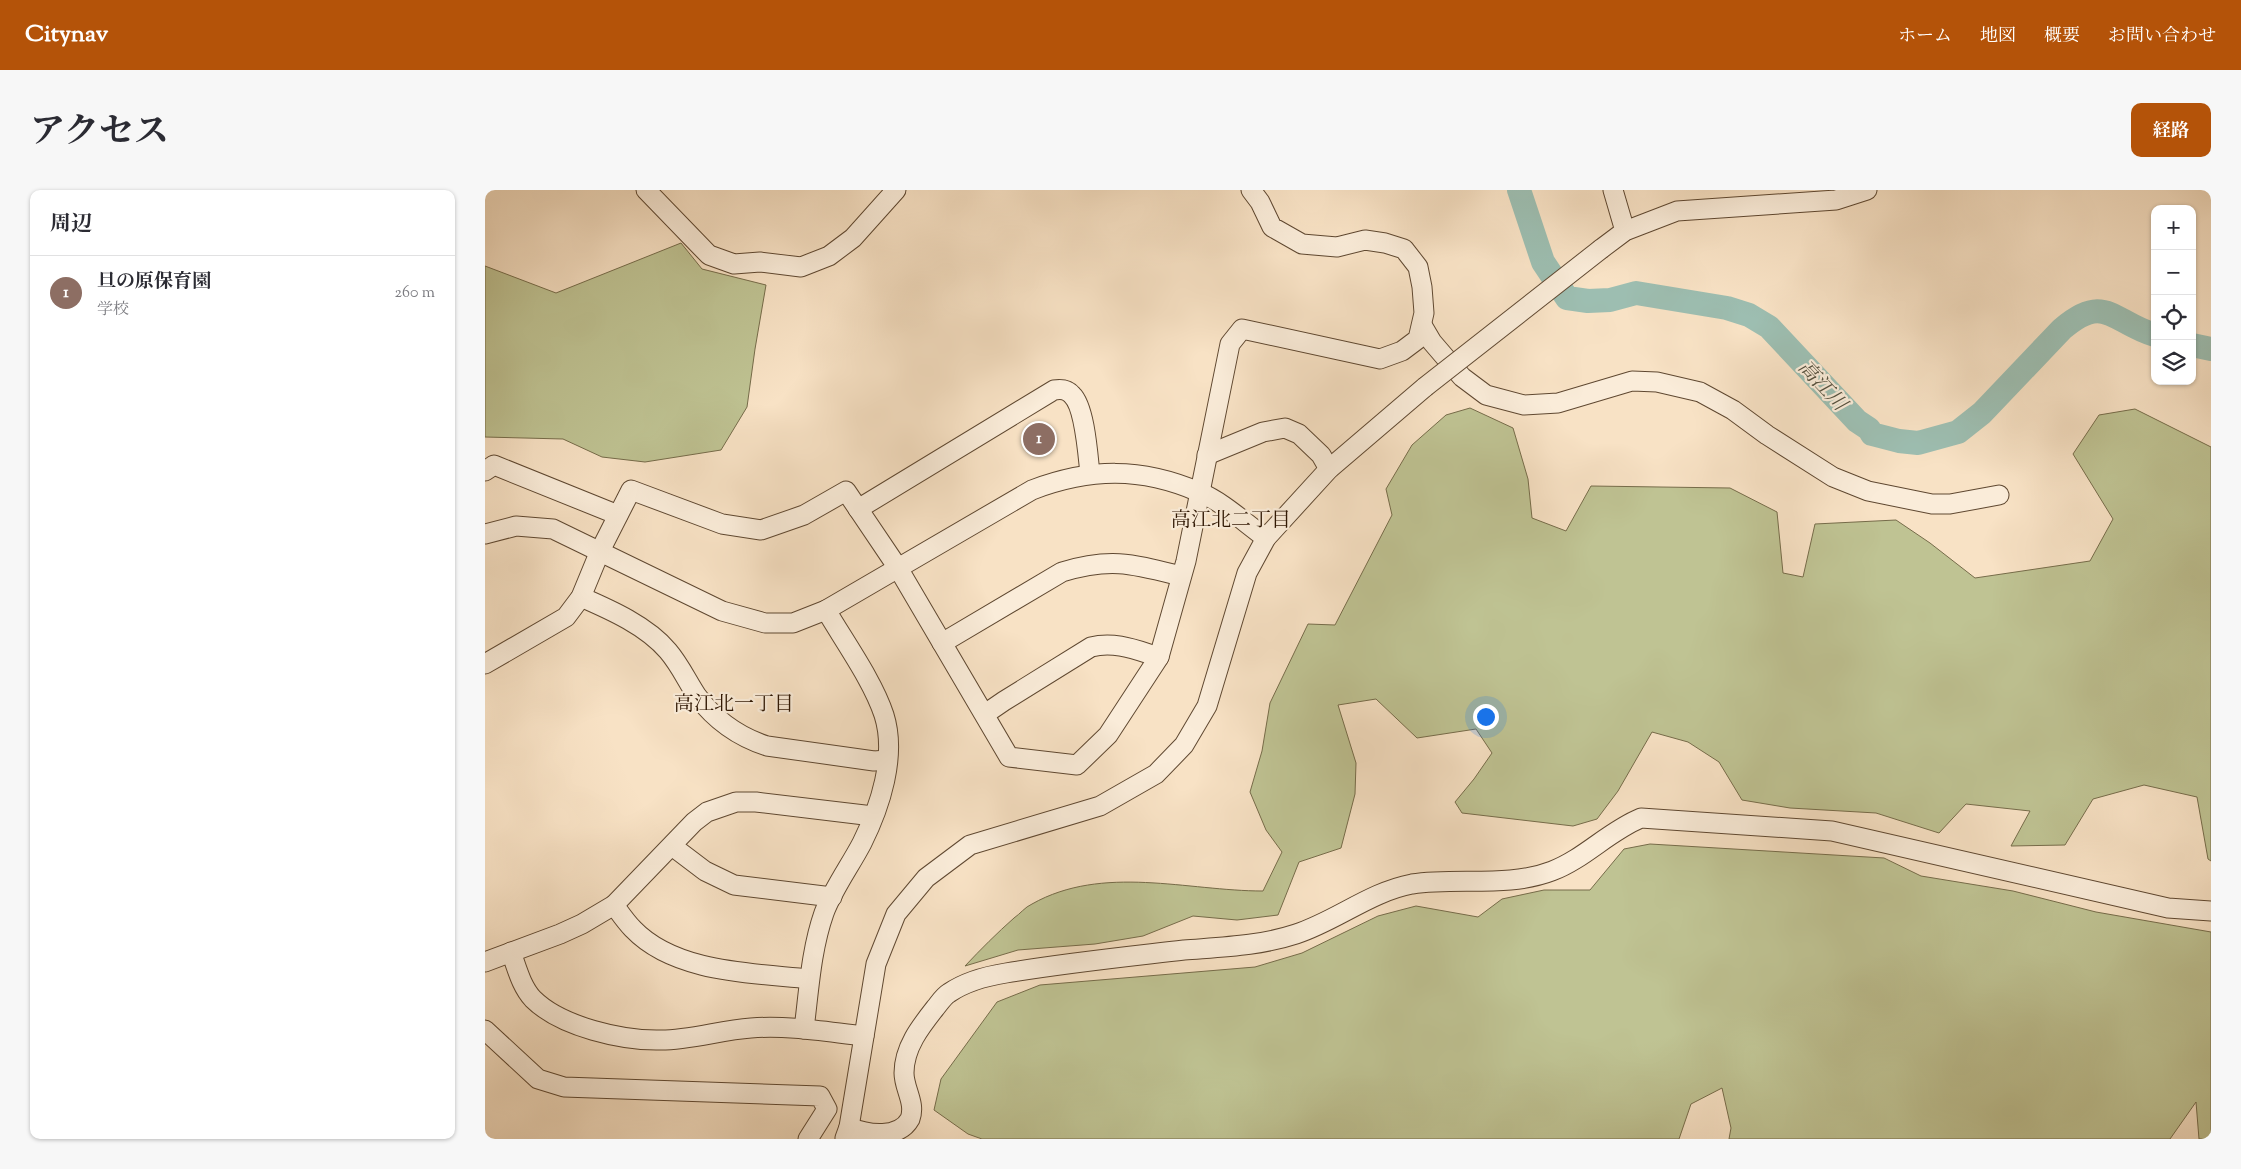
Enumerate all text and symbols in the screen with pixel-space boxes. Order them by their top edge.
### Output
text: Citynav [25,18,108,52]
text: ホーム [1898,24,1952,50]
text: 地図 [1980,24,2016,50]
text: 概要 [2044,24,2080,50]
text: お問い合わせ [2108,24,2216,50]
button: 経路 [2131,103,2211,157]
text: アクセス [30,108,169,159]
map controls [2151,205,2196,385]
button: + [2151,205,2196,250]
text: 周辺 [50,210,92,240]
button: − [2151,250,2196,295]
text: 旦の原保育園 [97,269,211,296]
text: 1 [63,282,69,305]
text: 260 m [394,282,435,305]
button: locate [2151,295,2196,340]
text: 学校 [97,299,129,322]
button: layers [2151,340,2196,385]
water label: 高江川 [1790,355,1854,420]
pin: 1 [1023,420,1055,458]
district label: 高江北二丁目 [1171,507,1291,536]
district label: 高江北一丁目 [674,691,794,720]
your location [1473,704,1499,730]

